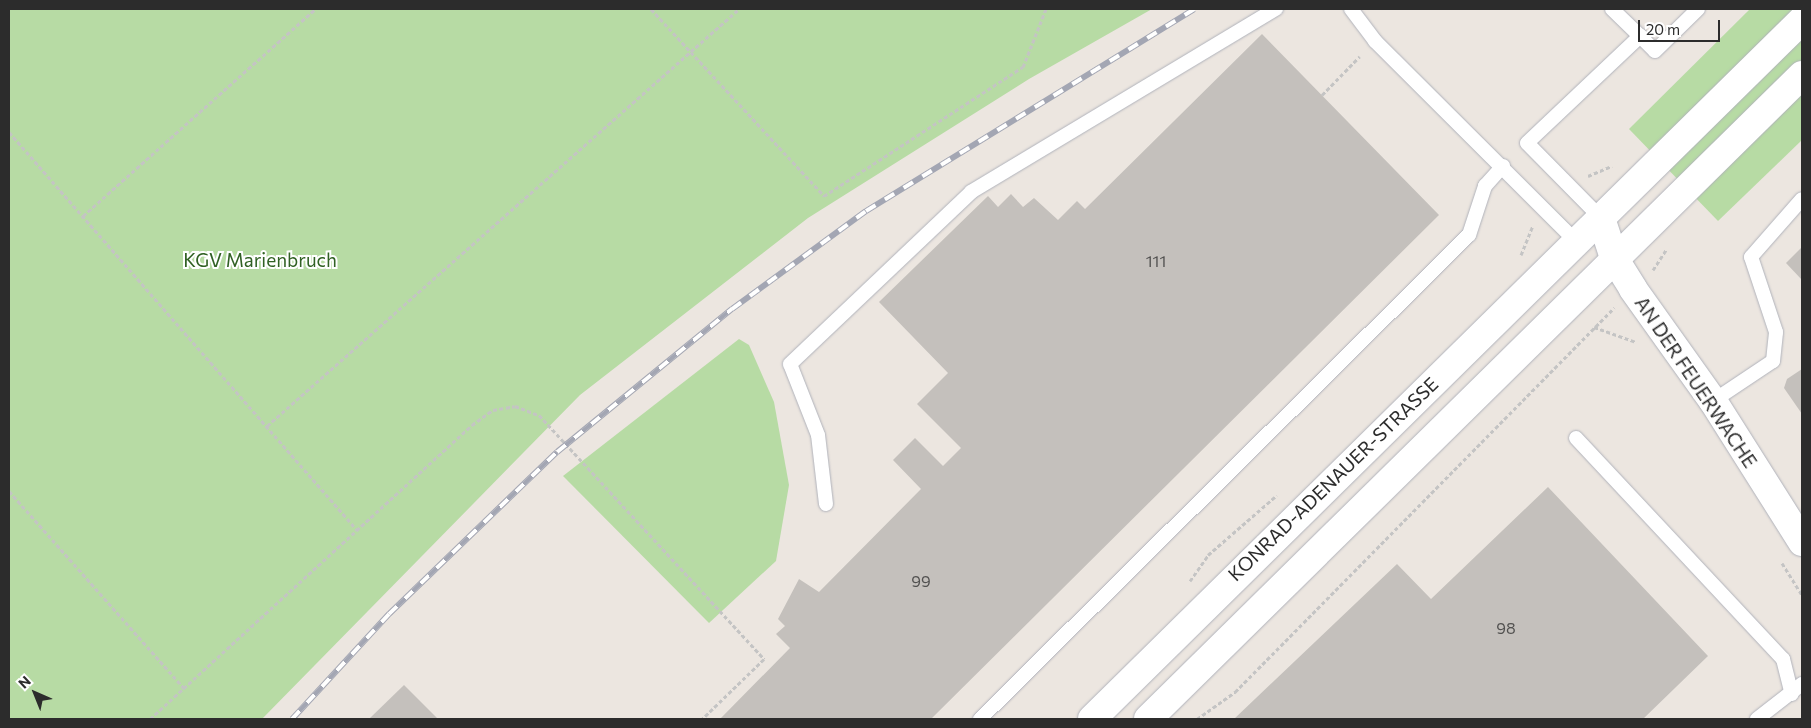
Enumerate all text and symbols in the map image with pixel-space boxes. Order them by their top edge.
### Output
scale bar [1641,10,1724,42]
text: 20 m [1646,20,1680,38]
park label: KGV Marienbruch [183,249,337,271]
house number: 111 [1146,251,1166,271]
street label: AN DER FEUERWACHE [1630,292,1762,472]
street label: KONRAD-ADENAUER-STRASSE [1223,372,1443,586]
house number: 99 [911,571,931,591]
house number: 98 [1496,618,1516,638]
north arrow [10,668,60,718]
text: N [15,672,34,692]

